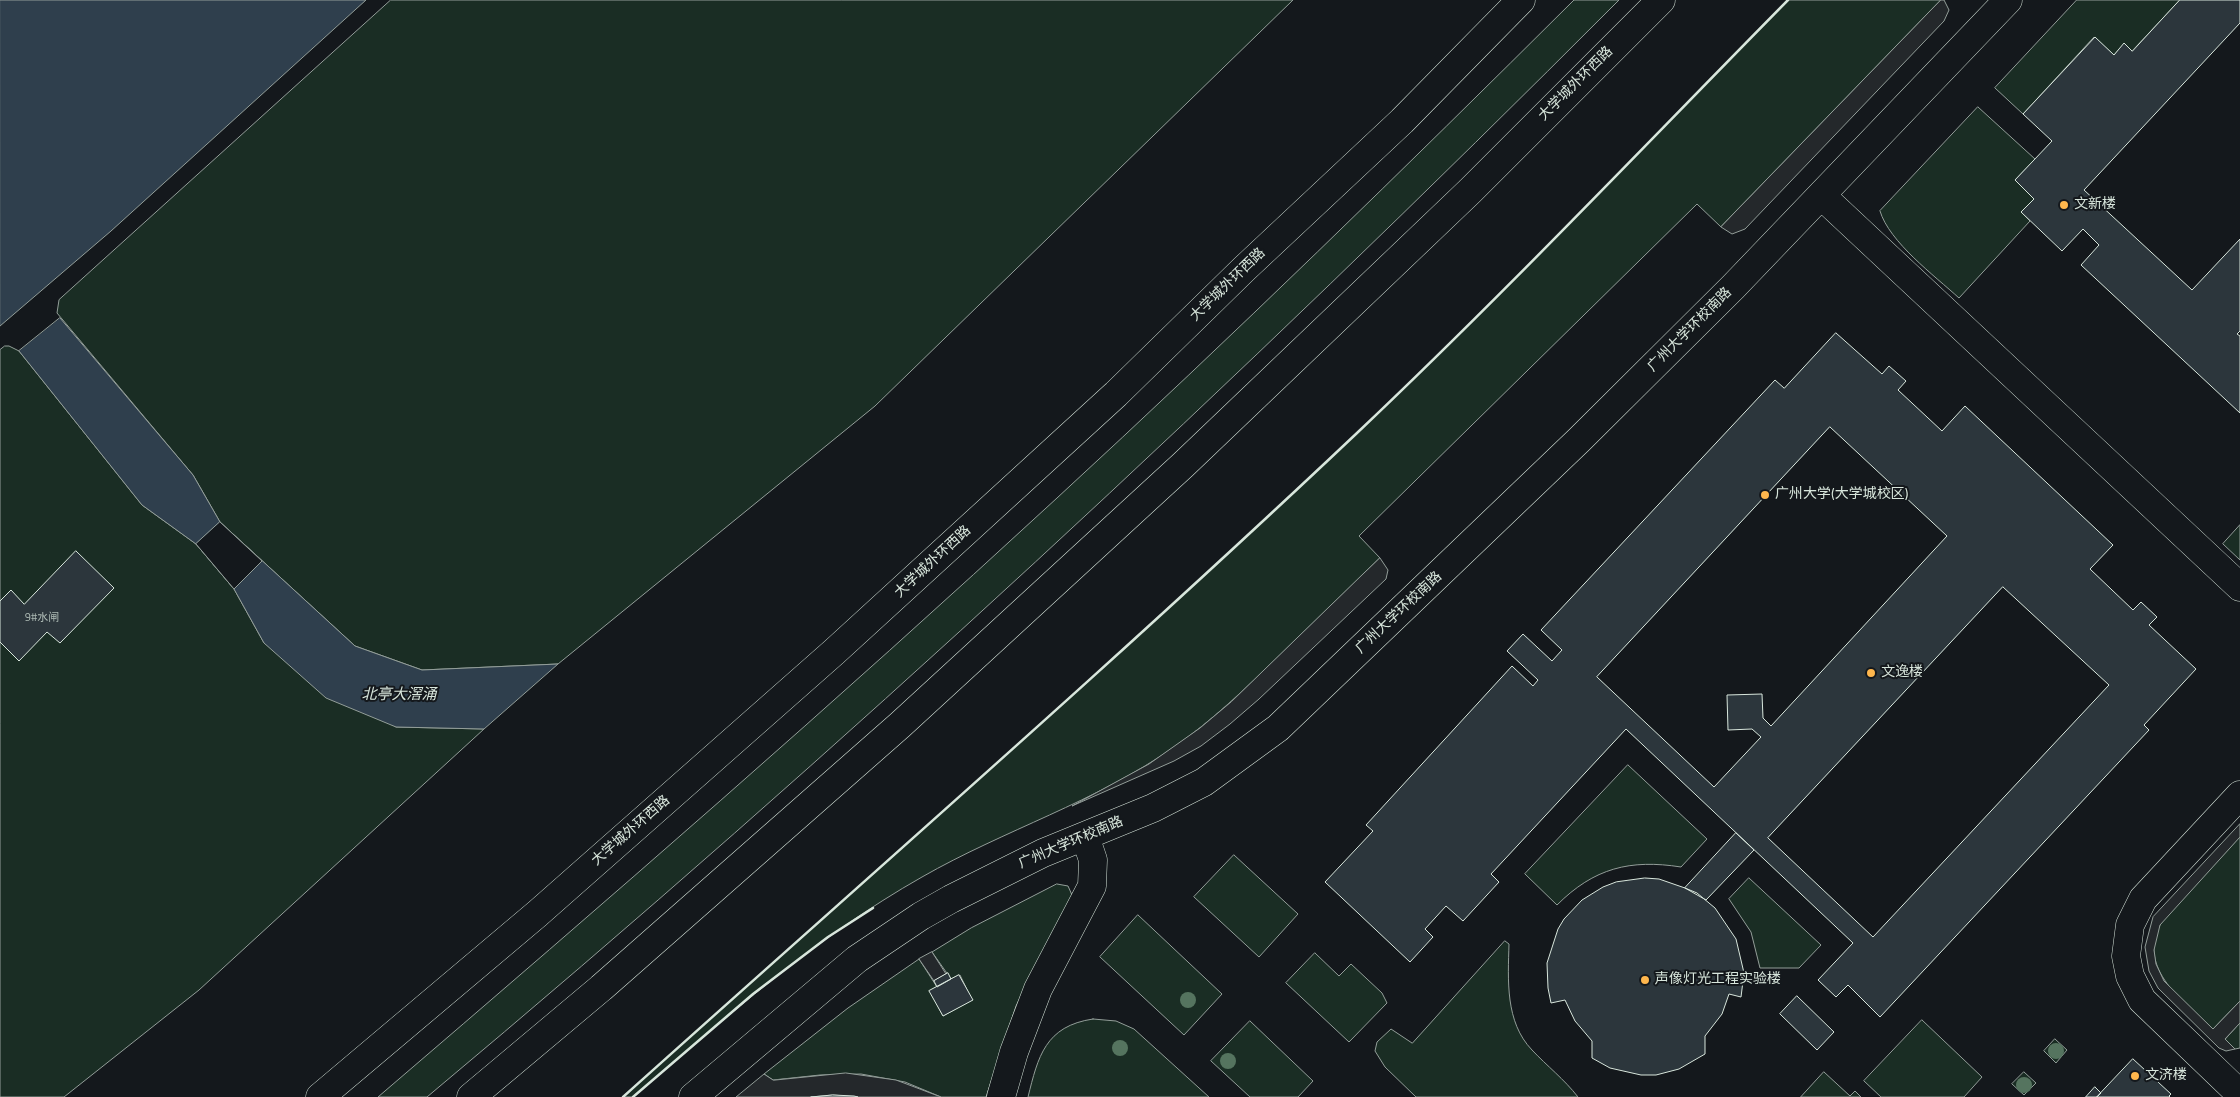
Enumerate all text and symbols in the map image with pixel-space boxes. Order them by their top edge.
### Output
street label: 大学城外环西路 [1535,43,1617,125]
place label: 文新楼 [2074,197,2116,213]
marker: 文新楼 [2058,199,2070,211]
street label: 大学城外环西路 [1187,245,1269,325]
street label: 广州大学环校南路 [1644,284,1736,376]
place label: 广州大学(大学城校区) [1775,487,1908,503]
marker: 广州大学(大学城校区) [1759,489,1771,501]
street label: 大学城外环西路 [891,522,975,602]
street label: 广州大学环校南路 [1352,569,1446,657]
house number: 9#水闸 [25,611,59,625]
place label: 文逸楼 [1881,665,1923,681]
marker: 文逸楼 [1865,667,1877,679]
water label: 北亭大滘涌 [362,686,436,704]
street label: 大学城外环西路 [589,793,673,869]
street label: 广州大学环校南路 [1016,813,1126,873]
place label: 声像灯光工程实验楼 [1655,972,1781,988]
marker: 声像灯光工程实验楼 [1639,974,1651,986]
place label: 文济楼 [2145,1068,2187,1084]
marker: 文济楼 [2129,1070,2141,1082]

